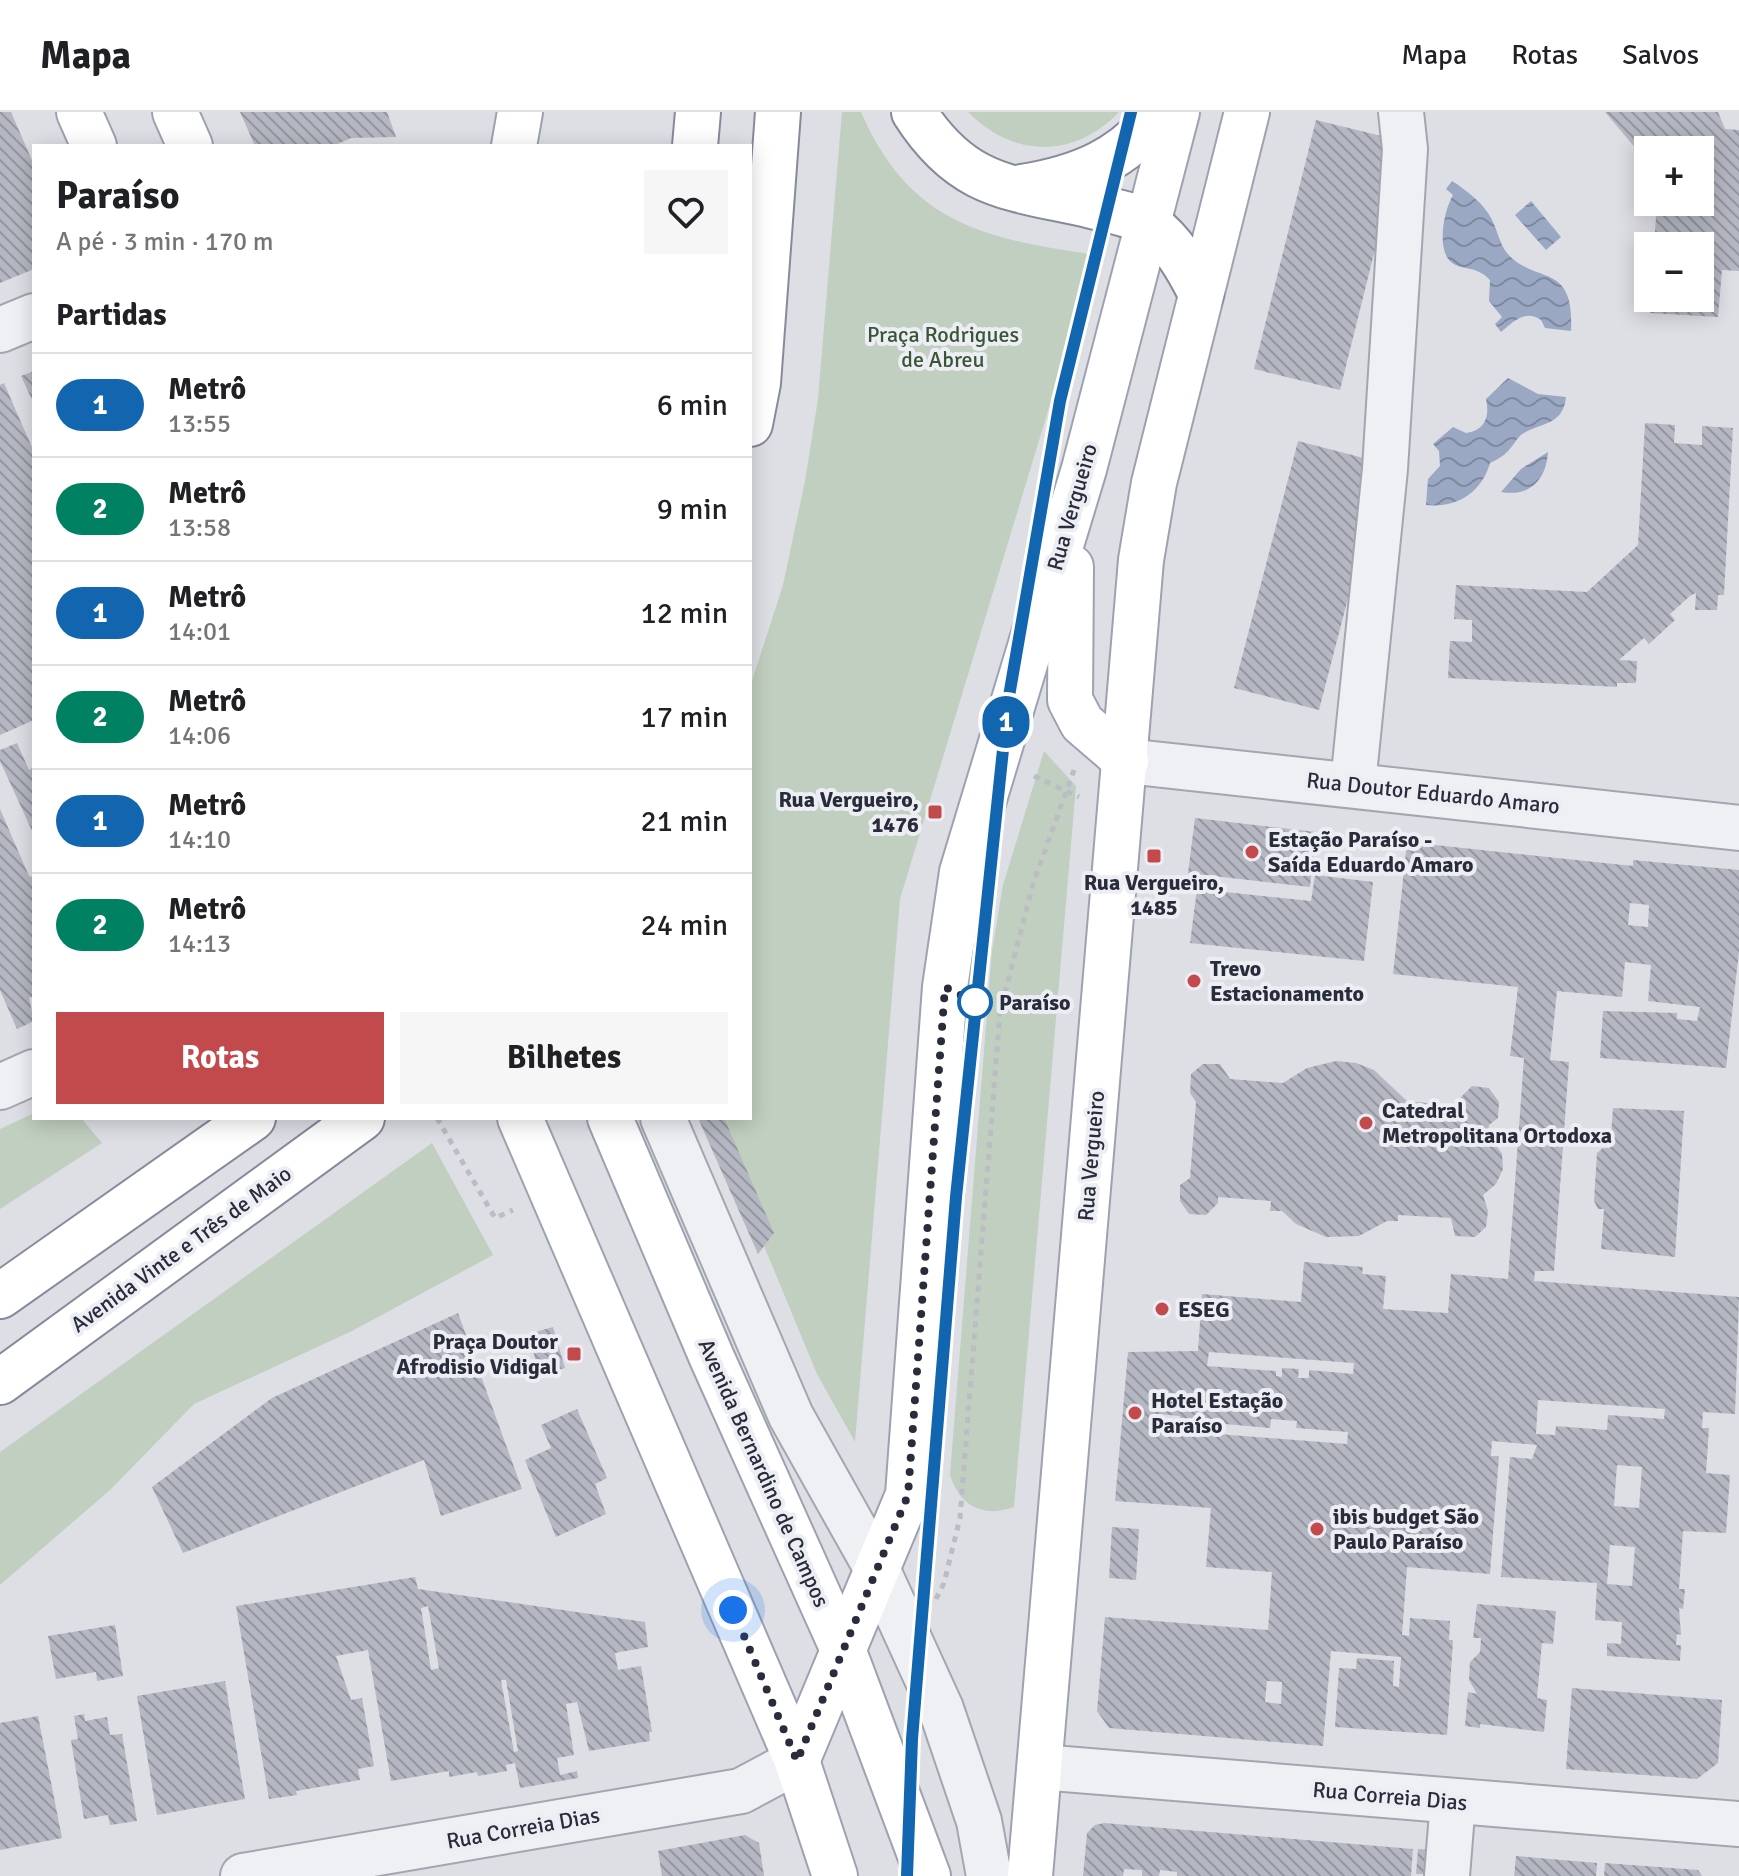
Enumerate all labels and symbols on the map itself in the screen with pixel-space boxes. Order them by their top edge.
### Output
park label: Praça Rodrigues de Abreu [867,321,1019,373]
street label: Rua Vergueiro [1041,440,1103,574]
line badge: 1 [980,696,1032,748]
street label: Rua Doutor Eduardo Amaro [1305,766,1561,820]
place label: Rua Vergueiro, 1476 [779,786,919,838]
marker: Rua Vergueiro, 1476 [926,803,944,821]
place label: Estação Paraíso - Saída Eduardo Amaro [1268,826,1473,878]
marker: Estação Paraíso - Saída Eduardo Amaro [1243,843,1261,861]
marker: Rua Vergueiro, 1485 [1145,847,1163,865]
place label: Rua Vergueiro, 1485 [1084,869,1224,921]
place label: Trevo Estacionamento [1210,955,1364,1007]
marker: Trevo Estacionamento [1185,972,1203,990]
marker: Paraíso [958,985,992,1019]
place label: Paraíso [999,989,1071,1016]
street label: Rua Vergueiro [1072,1090,1110,1222]
place label: Catedral Metropolitana Ortodoxa [1382,1097,1612,1149]
marker: Catedral Metropolitana Ortodoxa [1357,1114,1375,1132]
street label: Avenida Vinte e Três de Maio [65,1160,297,1338]
place label: ESEG [1178,1296,1230,1323]
marker: ESEG [1153,1300,1171,1318]
place label: Praça Doutor Afrodisio Vidigal [397,1328,558,1380]
street label: Avenida Bernardino de Campos [693,1335,835,1611]
marker: Praça Doutor Afrodisio Vidigal [565,1345,583,1363]
place label: Hotel Estação Paraíso [1151,1387,1283,1439]
marker: Hotel Estação Paraíso [1126,1404,1144,1422]
place label: ibis budget São Paulo Paraíso [1333,1503,1479,1555]
marker: ibis budget São Paulo Paraíso [1308,1520,1326,1538]
your location [713,1590,753,1630]
street label: Rua Correia Dias [1312,1776,1468,1816]
street label: Rua Correia Dias [444,1801,602,1855]

